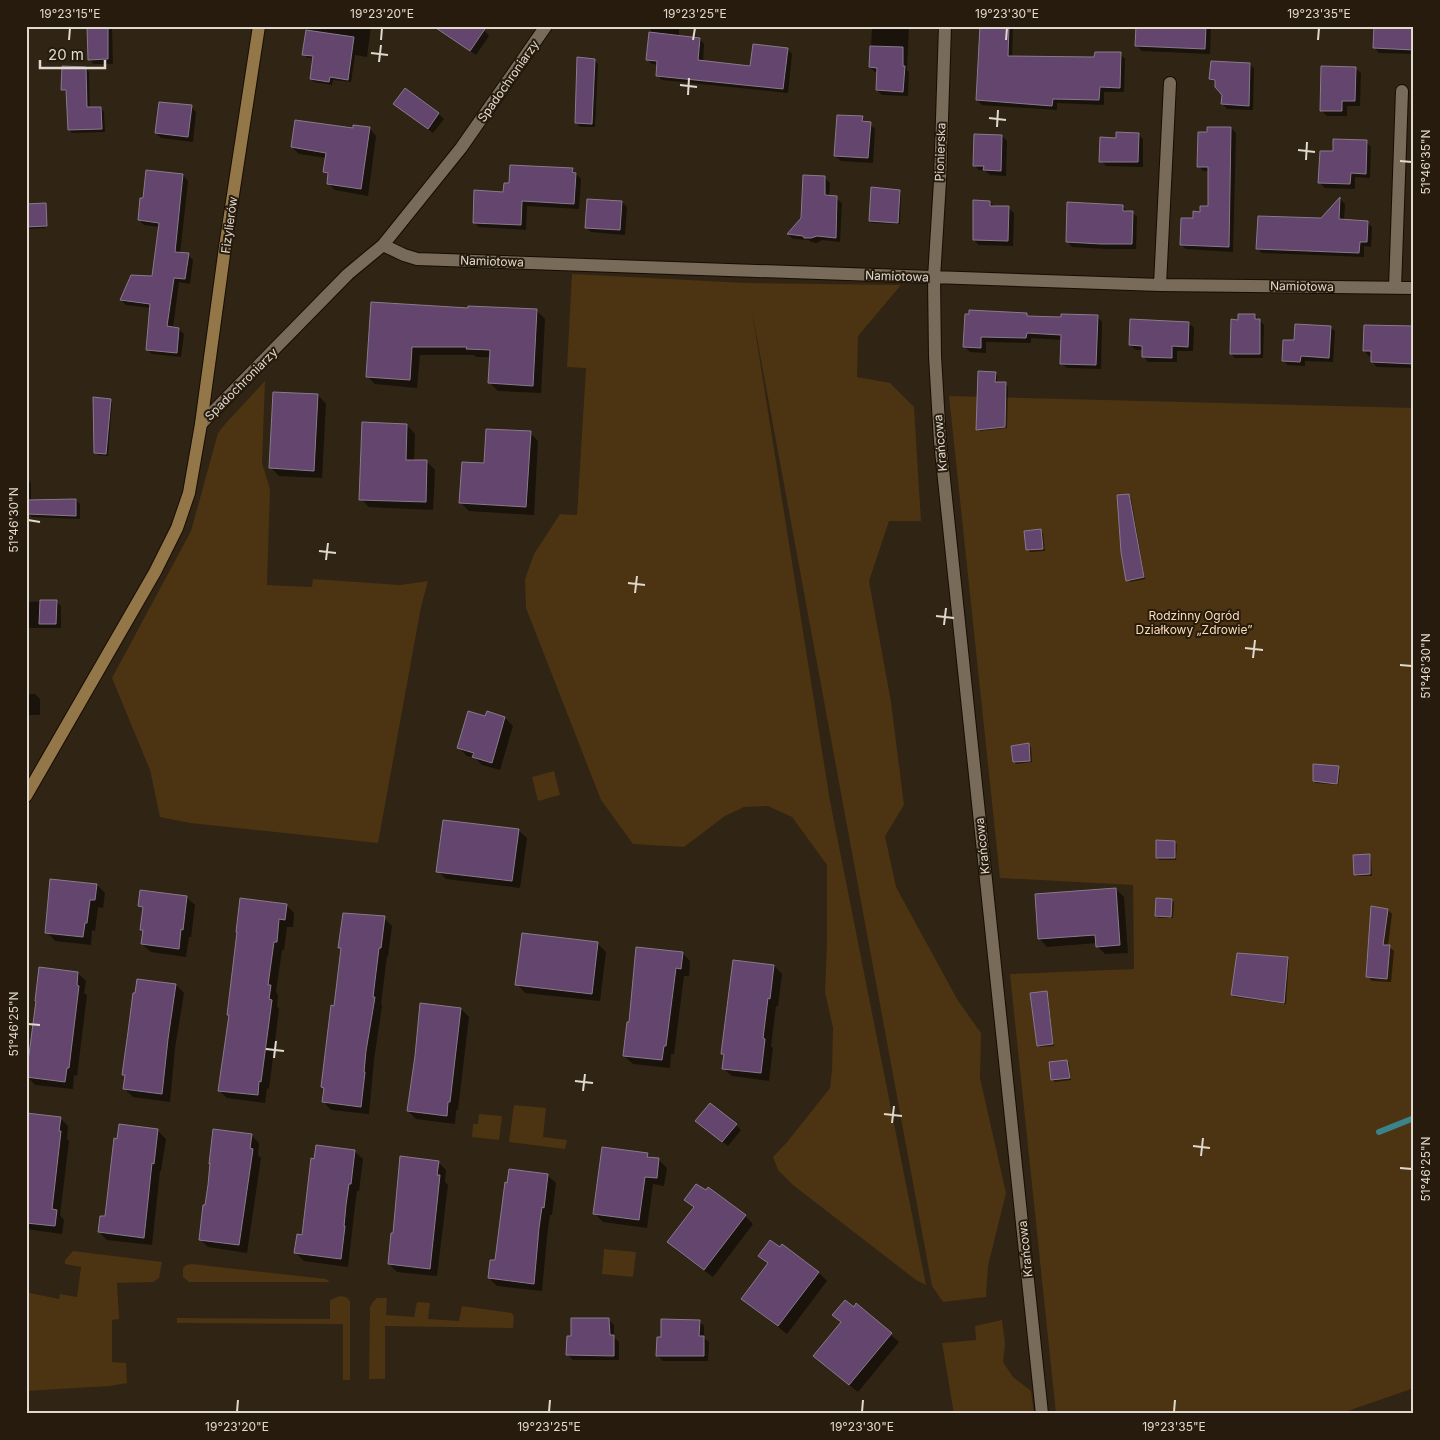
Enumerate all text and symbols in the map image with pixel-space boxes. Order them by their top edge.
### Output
text: 19°23'15"E [39,6,101,21]
text: 19°23'20"E [350,6,414,21]
text: 19°23'25"E [663,6,727,21]
text: 19°23'30"E [975,6,1039,21]
text: 19°23'35"E [1287,6,1351,21]
street label: Spadochroniarzy [474,37,542,125]
scale bar [40,38,105,70]
text: 20 m [48,45,84,64]
street label: Pionierska [931,122,949,182]
text: 51°46'35"N [1418,129,1433,195]
street label: Fizylierów [218,195,240,254]
street label: Namiotowa [460,252,524,270]
street label: Namiotowa [865,267,929,285]
street label: Namiotowa [1270,278,1334,294]
street label: Spadochroniarzy [202,344,281,423]
street label: Krańcowa [930,414,950,472]
text: 51°46'30"N [6,487,21,553]
park label: Rodzinny Ogród Działkowy „Zdrowie” [1135,608,1253,637]
text: 51°46'30"N [1418,633,1433,699]
street label: Krańcowa [972,817,992,875]
text: 51°46'25"N [6,991,21,1057]
text: 51°46'25"N [1418,1136,1433,1202]
street label: Krańcowa [1015,1220,1035,1278]
text: 19°23'20"E [205,1419,269,1434]
text: 19°23'25"E [517,1419,581,1434]
text: 19°23'30"E [830,1419,894,1434]
text: 19°23'35"E [1142,1419,1206,1434]

